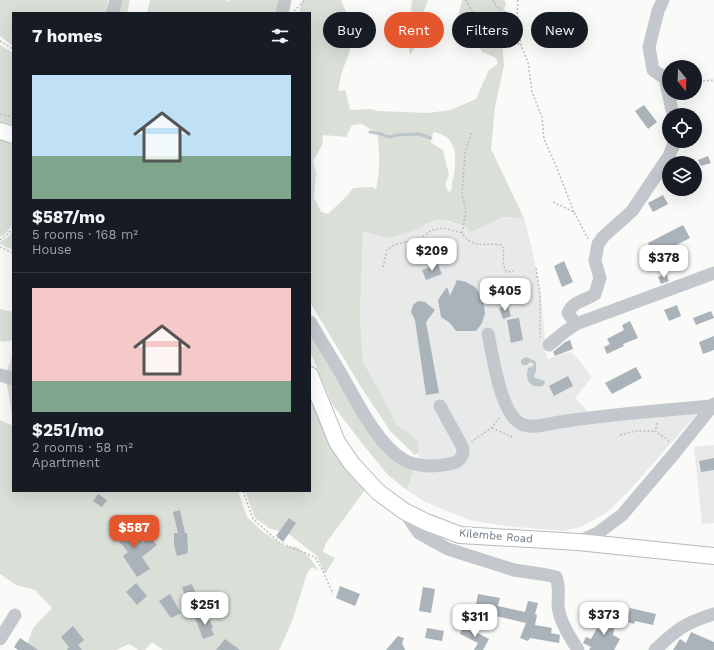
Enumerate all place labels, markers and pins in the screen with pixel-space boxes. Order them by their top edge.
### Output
pin: $209 [408,238,456,272]
pin: $378 [640,245,688,279]
pin: $405 [481,278,529,312]
pin: $587 [110,515,158,549]
pin: $251 [181,592,229,626]
pin: $373 [580,602,628,636]
pin: $311 [451,604,499,638]

